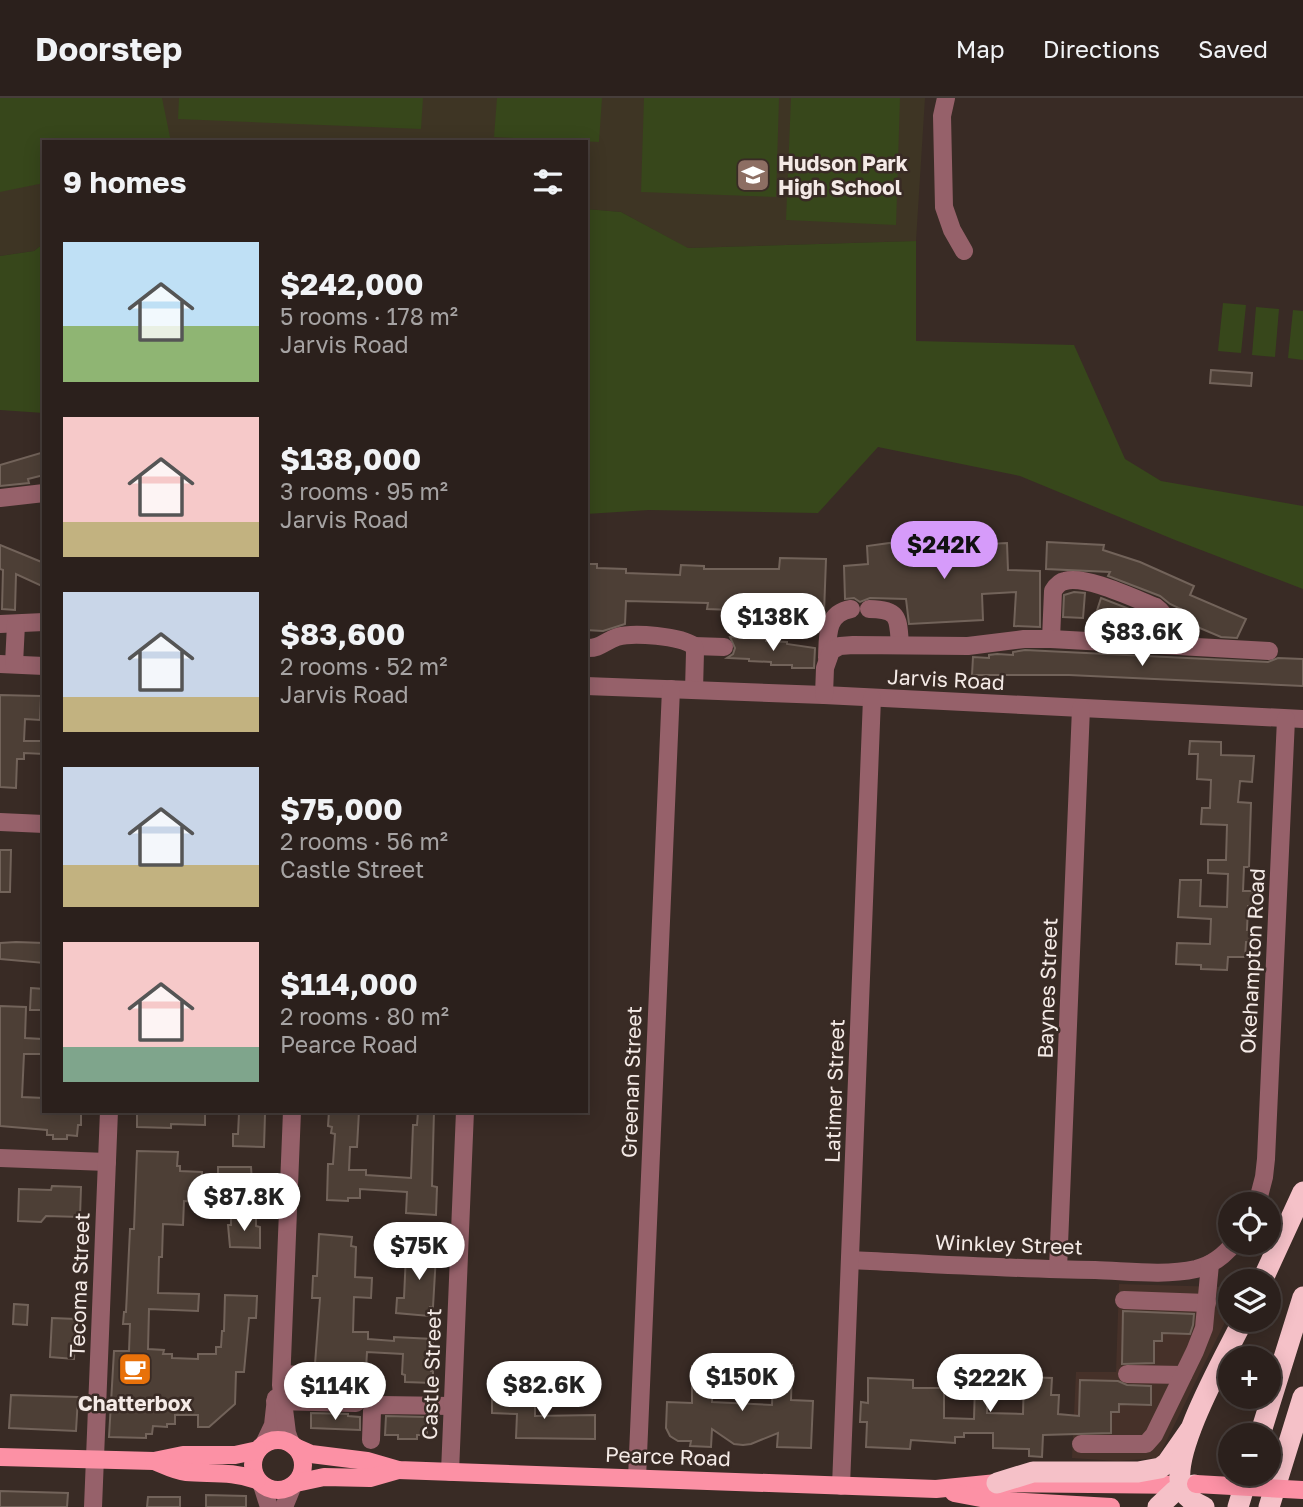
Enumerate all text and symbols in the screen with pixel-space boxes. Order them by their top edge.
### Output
text: Doorstep [35,29,182,68]
text: Map [956,34,1005,63]
text: Directions [1043,34,1160,63]
text: Saved [1198,34,1268,63]
place label: Hudson Park High School [778,150,908,200]
school or university icon: Hudson Park High School [734,156,772,194]
icon: filters [529,163,567,201]
text: 9 homes [63,164,186,200]
text: $242,000 [280,266,424,302]
icon: home [119,270,203,354]
text: 5 rooms · 178 m² [280,302,458,330]
text: Jarvis Road [280,330,409,358]
text: $138,000 [280,441,421,477]
icon: home [119,445,203,529]
text: 3 rooms · 95 m² [280,477,448,505]
text: Jarvis Road [280,505,409,533]
pin: $242K [895,522,993,581]
text: $242K [907,530,981,558]
pin: $138K [724,594,822,653]
text: $138K [737,602,809,630]
pin: $83.6K [1085,608,1199,668]
text: $83,600 [280,616,405,652]
text: $83.6K [1101,617,1183,645]
icon: home [119,620,203,704]
text: 2 rooms · 52 m² [280,652,447,680]
street label: Jarvis Road [887,663,1005,695]
text: Jarvis Road [280,680,409,708]
text: $75,000 [280,791,403,827]
icon: home [119,795,203,879]
text: 2 rooms · 56 m² [280,827,448,855]
text: Castle Street [280,855,424,883]
street label: Okehampton Road [1234,867,1270,1055]
street label: Baynes Street [1032,917,1062,1059]
text: $114,000 [280,966,418,1002]
icon: home [119,970,203,1054]
text: 2 rooms · 80 m² [280,1002,449,1030]
street label: Greenan Street [615,1005,647,1159]
street label: Latimer Street [818,1018,850,1164]
text: Pearce Road [280,1030,418,1058]
pin: $87.8K [187,1174,301,1233]
text: $87.8K [203,1182,285,1210]
map controls [1218,1192,1281,1486]
button: locate [1218,1192,1281,1255]
street label: Tecoma Street [63,1212,95,1358]
pin: $75K [378,1222,460,1282]
street label: Winkley Street [935,1228,1083,1260]
text: $75K [390,1231,448,1259]
button: layers [1218,1269,1281,1332]
street label: Castle Street [416,1308,446,1440]
button: + [1218,1346,1281,1409]
cafe icon: Chatterbox [116,1350,154,1388]
pin: $150K [693,1354,791,1413]
pin: $222K [941,1354,1039,1414]
pin: $114K [286,1362,384,1422]
pin: $82.6K [487,1362,601,1421]
text: $150K [706,1362,778,1390]
text: $222K [953,1363,1027,1391]
text: $82.6K [503,1370,585,1398]
text: $114K [300,1371,370,1399]
place label: Chatterbox [78,1390,192,1416]
button: − [1218,1423,1281,1486]
street label: Pearce Road [605,1441,731,1471]

